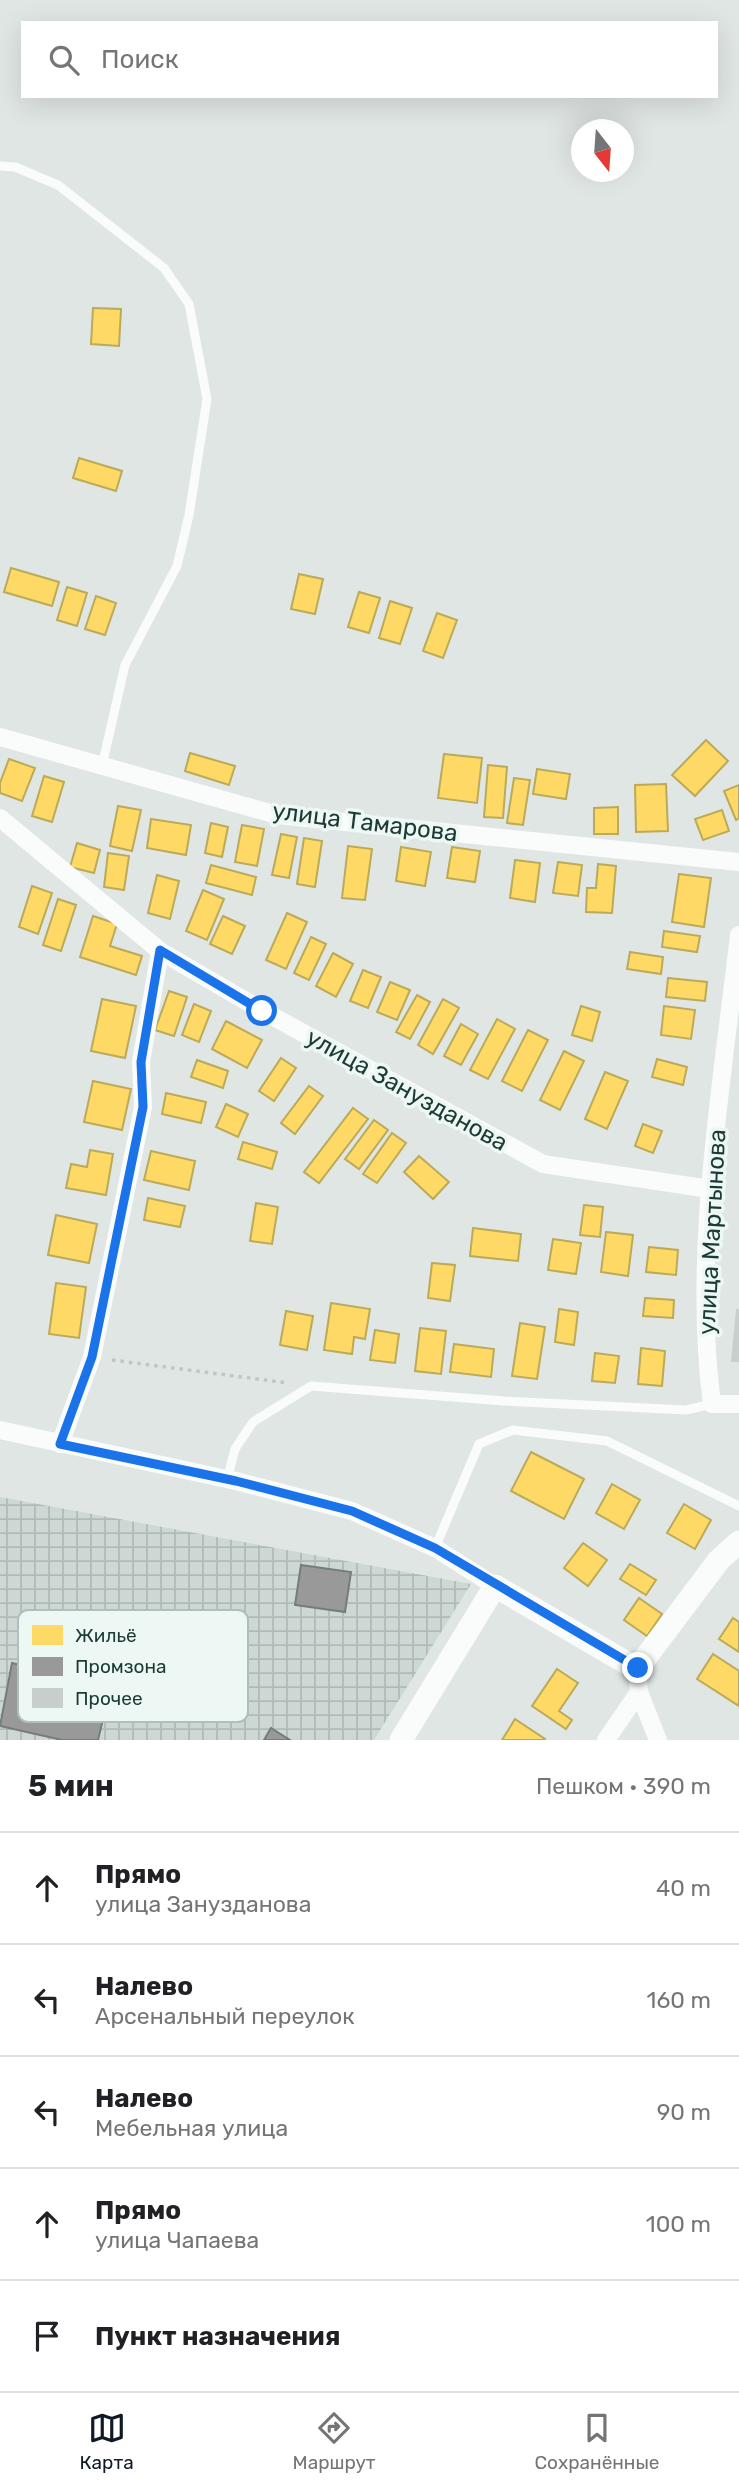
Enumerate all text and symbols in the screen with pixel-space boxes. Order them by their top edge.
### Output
search box [21,21,718,98]
icon: search [45,41,83,79]
text: Поиск [101,44,179,75]
north arrow [571,119,634,182]
street label: улица Тамарова [271,797,459,847]
route start [246,995,277,1026]
street label: улица Занузданова [301,1023,513,1157]
street label: улица Мартынова [693,1128,731,1336]
legend [18,1610,248,1722]
text: Жильё [75,1624,137,1647]
route end [622,1652,653,1683]
text: Промзона [75,1655,166,1678]
text: Прочее [75,1687,143,1710]
text: 5 мин [28,1768,114,1804]
text: Пешком · 390 m [536,1772,711,1800]
text: Прямо [95,1859,181,1890]
icon: ahead [28,1869,66,1907]
text: 40 m [656,1874,711,1902]
text: улица Занузданова [95,1890,311,1918]
text: Налево [95,1971,193,2002]
icon: left [28,1981,66,2019]
text: 160 m [647,1986,711,2014]
text: Арсенальный переулок [95,2002,355,2030]
text: Налево [95,2083,193,2114]
icon: left [28,2093,66,2131]
text: 90 m [657,2098,711,2126]
text: Мебельная улица [95,2114,288,2142]
text: Прямо [95,2195,181,2226]
icon: ahead [28,2205,66,2243]
text: 100 m [646,2210,711,2238]
text: улица Чапаева [95,2226,259,2254]
icon: arrive [28,2317,66,2355]
text: Пункт назначения [95,2321,340,2352]
tab: Карта [79,2409,134,2474]
tab: Маршрут [293,2409,376,2474]
tab: Сохранённые [534,2409,660,2474]

